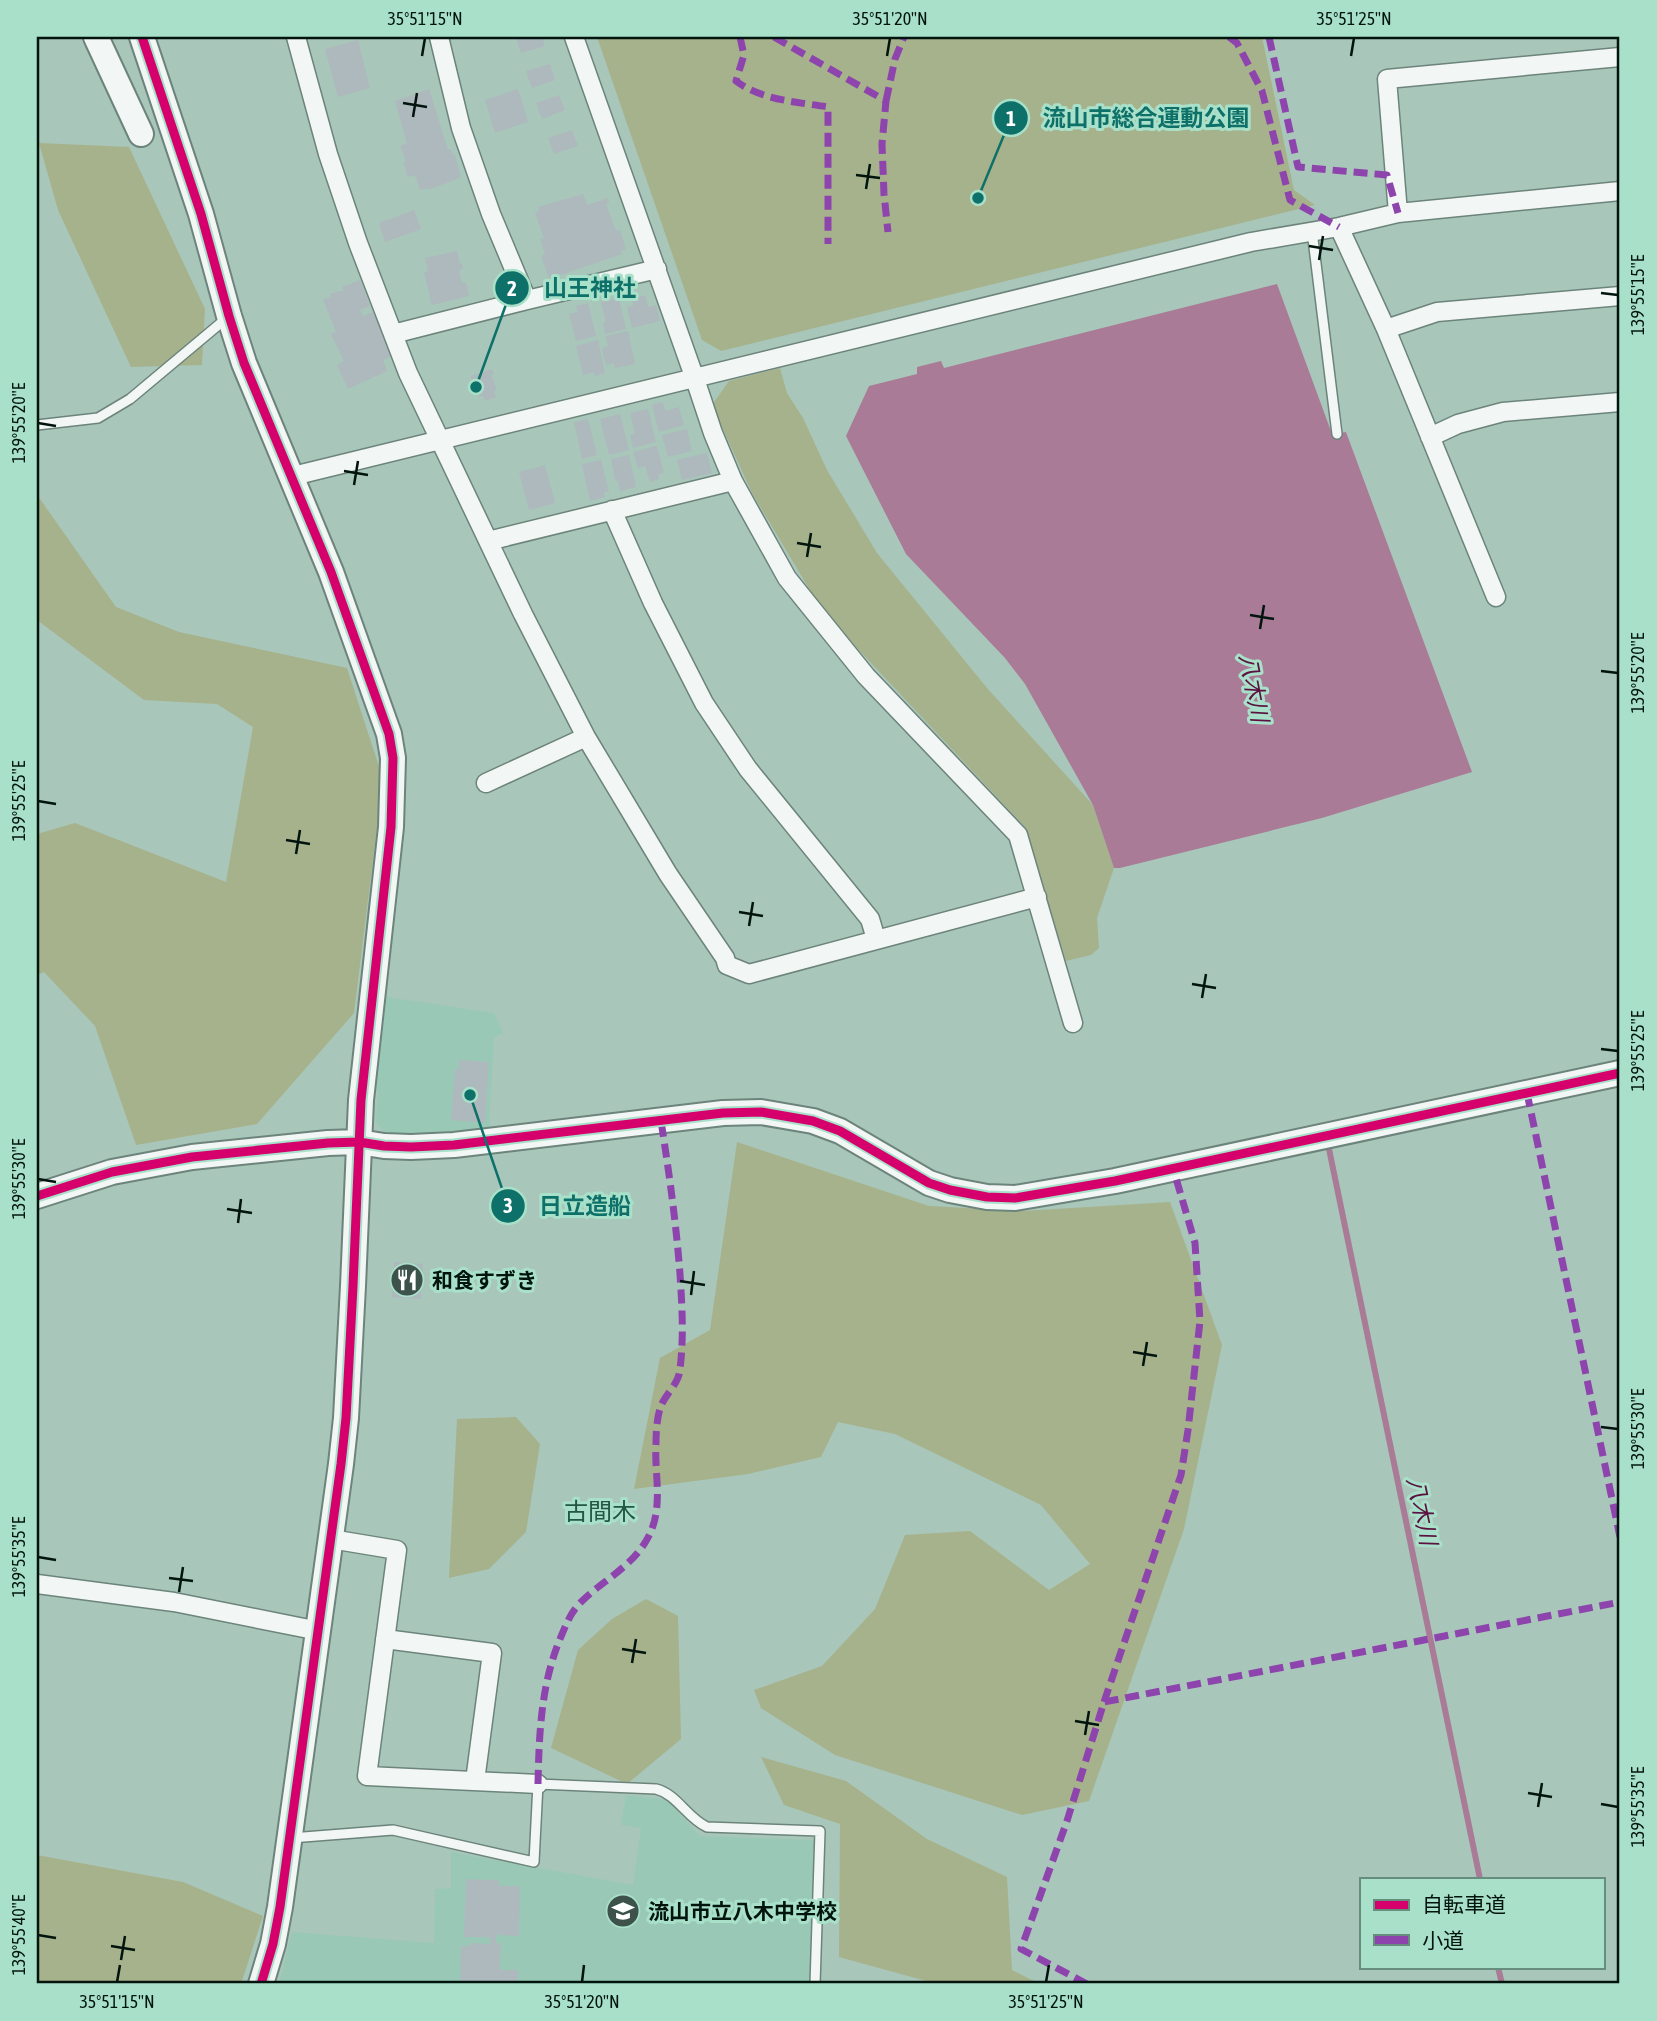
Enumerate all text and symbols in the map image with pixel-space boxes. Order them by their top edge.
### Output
text: 35°51'15"N [387,8,463,29]
text: 35°51'20"N [852,8,928,29]
text: 35°51'25"N [1316,8,1392,29]
callout: 流山市総合運動公園 [993,96,1263,140]
text: 流山市総合運動公園 [1043,105,1250,131]
text: 1 [1006,106,1016,130]
text: 139°55'15"E [1627,254,1648,335]
callout: 山王神社 [495,266,650,310]
text: 山王神社 [544,275,636,301]
text: 2 [507,276,517,300]
text: 139°55'20"E [8,382,29,463]
text: 139°55'20"E [1627,632,1648,713]
water label: 八木川 [1235,652,1274,727]
text: 139°55'25"E [8,760,29,841]
text: 139°55'25"E [1627,1010,1648,1091]
text: 139°55'30"E [8,1138,29,1219]
callout: 日立造船 [490,1184,645,1228]
text: 3 [503,1193,513,1217]
text: 日立造船 [539,1193,631,1219]
restaurant icon: 和食すずき [388,1261,426,1299]
place label: 和食すずき [432,1268,537,1292]
text: 139°55'30"E [1627,1388,1648,1469]
water label: 八木川 [1402,1475,1443,1550]
district label: 古間木 [564,1498,636,1525]
text: 139°55'35"E [8,1516,29,1597]
text: 139°55'35"E [1627,1766,1648,1847]
legend [1360,1878,1604,1968]
school or university icon: 流山市立八木中学校 [604,1892,642,1930]
text: 自転車道 [1422,1892,1506,1916]
text: 139°55'40"E [8,1894,29,1975]
place label: 流山市立八木中学校 [648,1899,837,1923]
text: 小道 [1422,1928,1464,1952]
text: 35°51'15"N [79,1991,155,2012]
text: 35°51'20"N [544,1991,620,2012]
text: 35°51'25"N [1008,1991,1084,2012]

